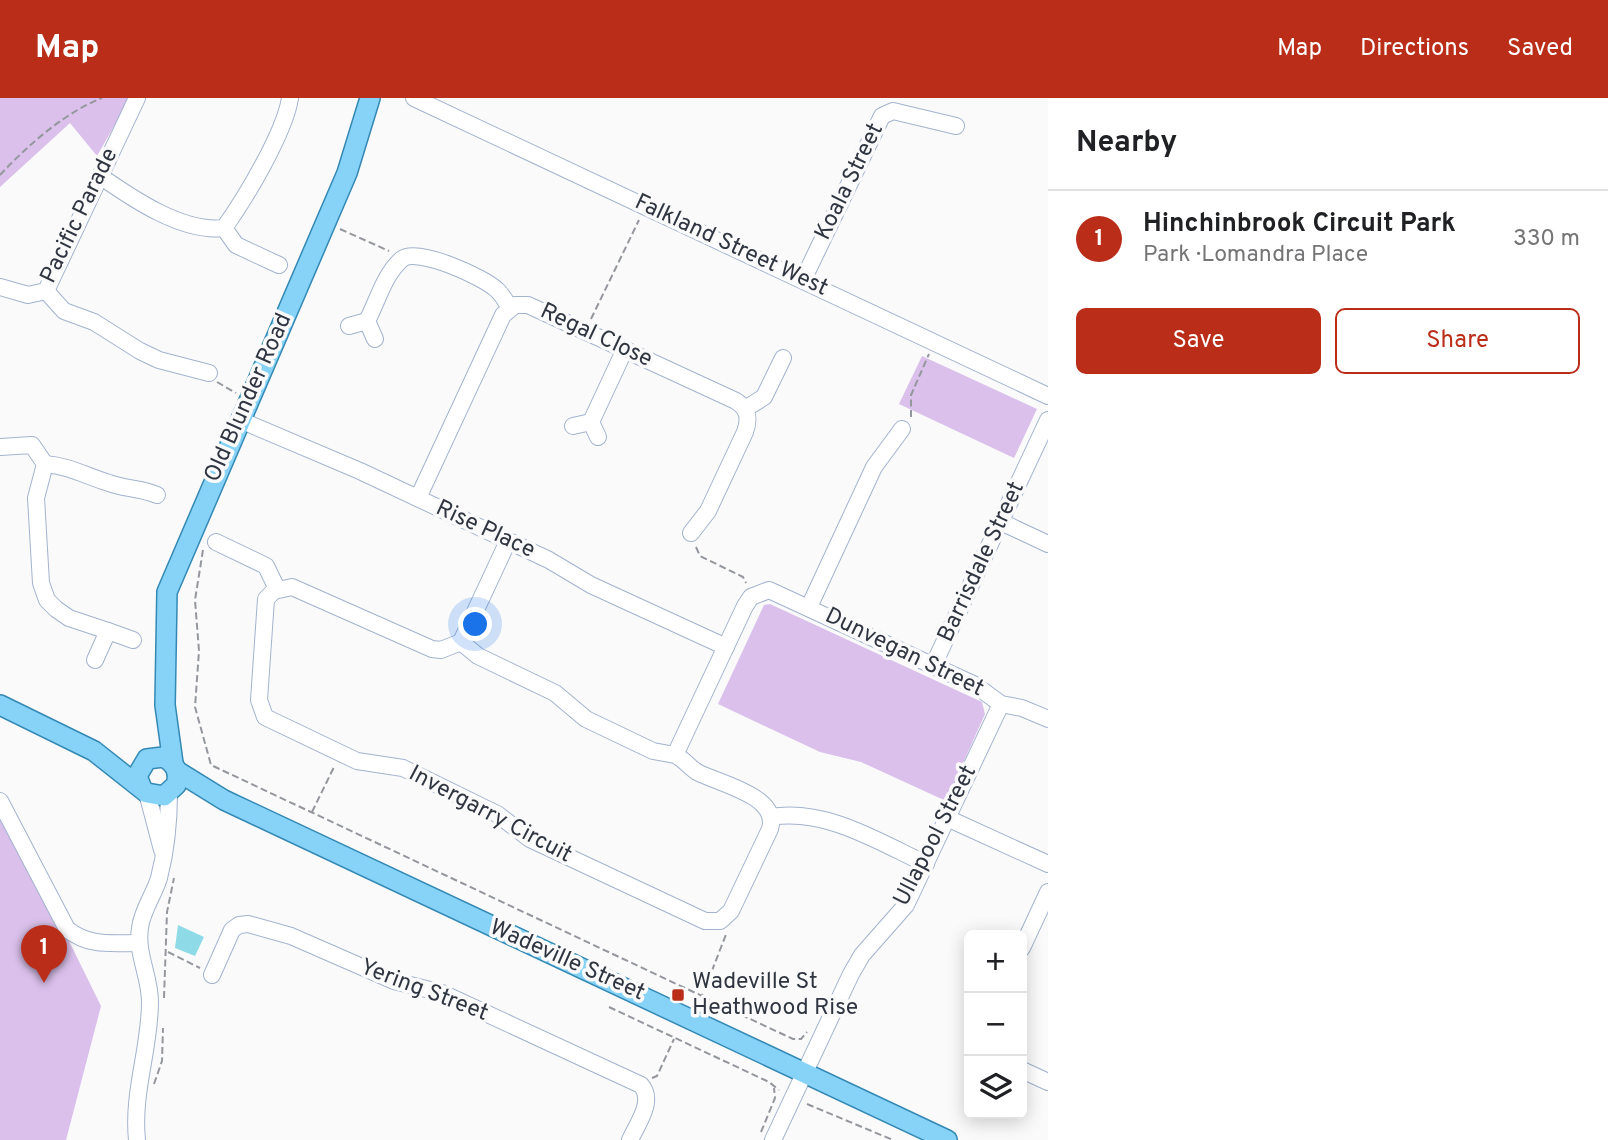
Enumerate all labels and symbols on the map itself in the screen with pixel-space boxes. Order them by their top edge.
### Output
street label: Koala Street [809,119,891,245]
street label: Pacific Parade [35,144,125,288]
street label: Falkland Street West [630,188,832,304]
street label: Regal Close [535,297,657,375]
street label: Old Blunder Road [199,309,299,487]
street label: Barrisdale Street [932,477,1032,647]
street label: Rise Place [431,494,539,566]
street label: Dunvegan Street [820,602,988,704]
your location [458,607,492,641]
street label: Invergarry Circuit [403,760,577,870]
street label: Ullapool Street [888,761,984,911]
street label: Wadeville Street [485,914,649,1008]
pin: 1 [21,925,67,983]
street label: Yering Street [356,953,492,1029]
place label: Wadeville St Heathwood Rise [692,968,858,1023]
marker: Wadeville St Heathwood Rise [670,987,686,1003]

